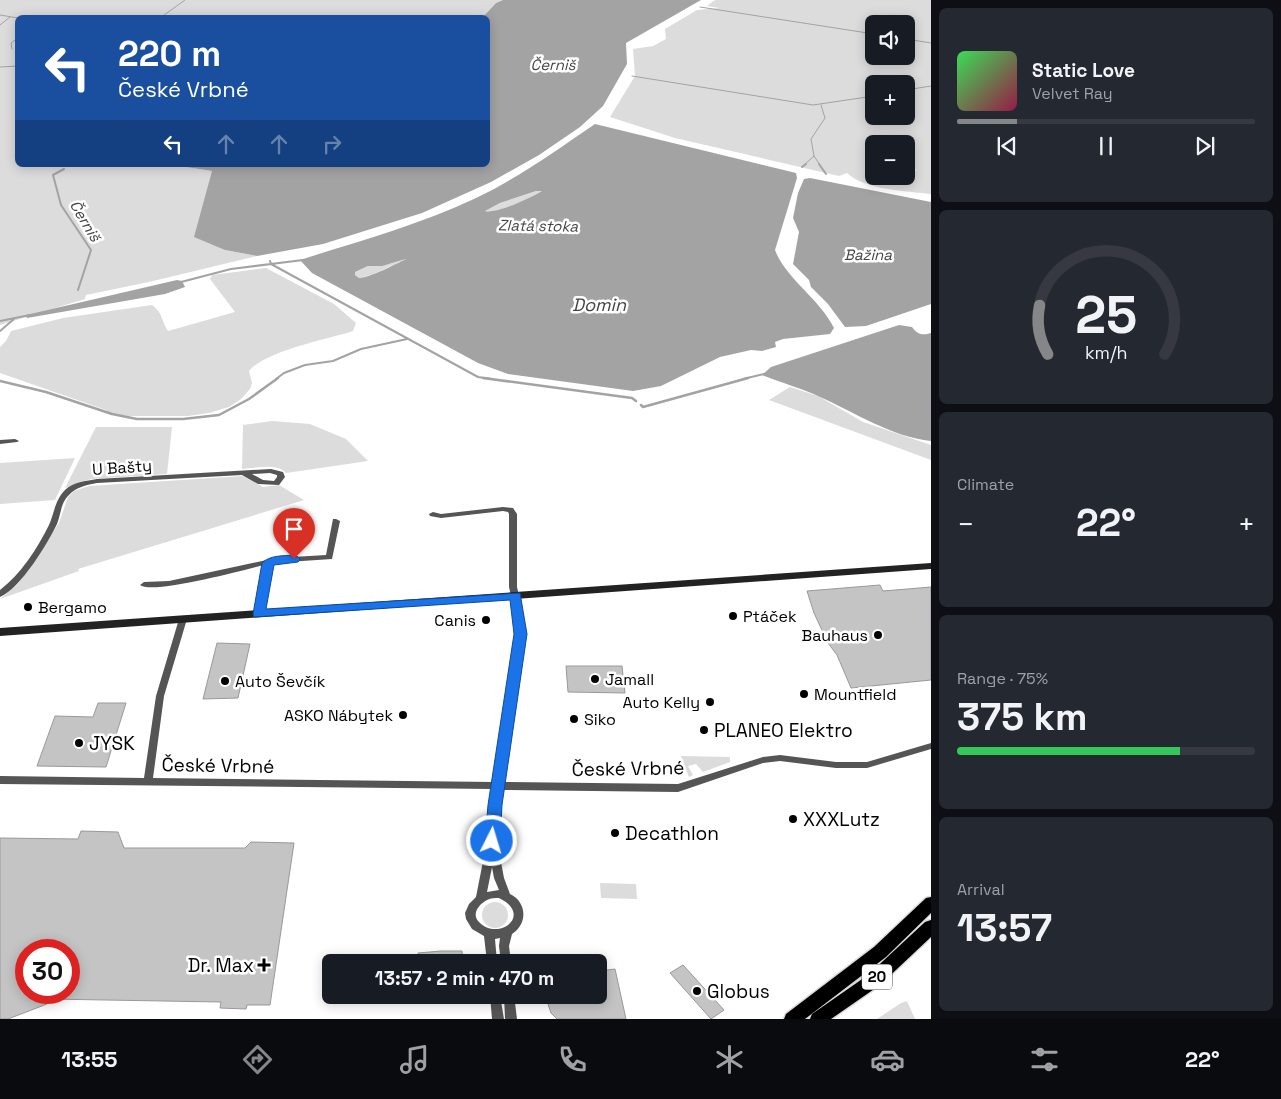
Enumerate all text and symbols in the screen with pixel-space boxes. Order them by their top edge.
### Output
map controls [865,15,915,185]
button: sound [865,15,915,65]
text: 220 m [118,32,221,76]
icon: left [35,35,100,100]
water label: Černiš [531,55,578,74]
text: Static Love [1032,58,1135,83]
text: České Vrbné [118,75,249,103]
button: + [865,75,915,125]
text: Velvet Ray [1032,83,1113,104]
icon: left [159,130,187,158]
icon: ahead [212,130,240,158]
icon: ahead [265,130,293,158]
icon: right [318,130,346,158]
icon: previous [993,132,1021,160]
icon: pause [1092,132,1120,160]
icon: next [1191,132,1219,160]
button: − [865,135,915,185]
water label: Černiš [66,197,106,247]
water label: Zlatá stoka [498,215,579,236]
water label: Bažina [844,245,892,264]
text: 25 [1075,282,1137,348]
water label: Domin [572,293,627,316]
text: km/h [1085,341,1127,364]
street label: U Bašty [91,455,153,480]
text: Climate [957,474,1014,495]
text: 22° [1076,499,1136,547]
text: − [957,506,974,542]
text: + [1238,506,1255,542]
pin [273,508,315,559]
icon: arrive [280,515,308,543]
place label: Bergamo [38,597,107,618]
marker: Bergamo [22,601,34,613]
place label: Ptáček [743,606,797,627]
place label: Canis [434,610,476,631]
marker: Ptáček [727,610,739,622]
marker: Canis [480,614,492,626]
place label: Bauhaus [802,625,868,646]
marker: Bauhaus [872,629,884,641]
text: Range · 75% [957,668,1048,689]
place label: Jamall [605,669,654,690]
place label: Auto Ševčík [235,671,326,692]
marker: Jamall [589,673,601,685]
marker: Auto Ševčík [219,675,231,687]
place label: Mountfield [814,684,897,705]
marker: Mountfield [798,688,810,700]
place label: Auto Kelly [623,692,700,713]
text: 375 km [957,693,1088,741]
marker: Auto Kelly [704,696,716,708]
place label: ASKO Nábytek [284,705,393,726]
marker: ASKO Nábytek [397,709,409,721]
place label: Siko [584,709,616,730]
marker: Siko [568,713,580,725]
place label: PLANEO Elektro [714,718,853,743]
marker: PLANEO Elektro [698,724,710,736]
place label: JYSK [89,731,135,756]
marker: JYSK [73,737,85,749]
street label: České Vrbné [161,752,275,779]
street label: České Vrbné [571,755,685,782]
place label: XXXLutz [803,807,880,832]
marker: XXXLutz [787,813,799,825]
position arrow [465,814,517,866]
place label: Decathlon [625,821,719,846]
marker: Decathlon [609,827,621,839]
text: Arrival [957,879,1005,900]
text: 13:57 [957,904,1052,952]
speed limit sign: 30 [15,939,80,1004]
place label: Dr. Max [188,953,254,978]
marker: Dr. Max [258,959,270,971]
road number: 20 [862,964,892,990]
text: 13:57 · 2 min · 470 m [375,966,554,991]
place label: Globus [707,979,770,1004]
marker: Globus [691,985,703,997]
icon: directions [240,1042,275,1077]
icon: music [397,1042,432,1077]
icon: phone [555,1042,590,1077]
icon: climate [712,1042,747,1077]
icon: car [870,1042,905,1077]
icon: filters [1027,1042,1062,1077]
text: 13:55 [61,1045,118,1073]
text: 22° [1185,1045,1220,1073]

